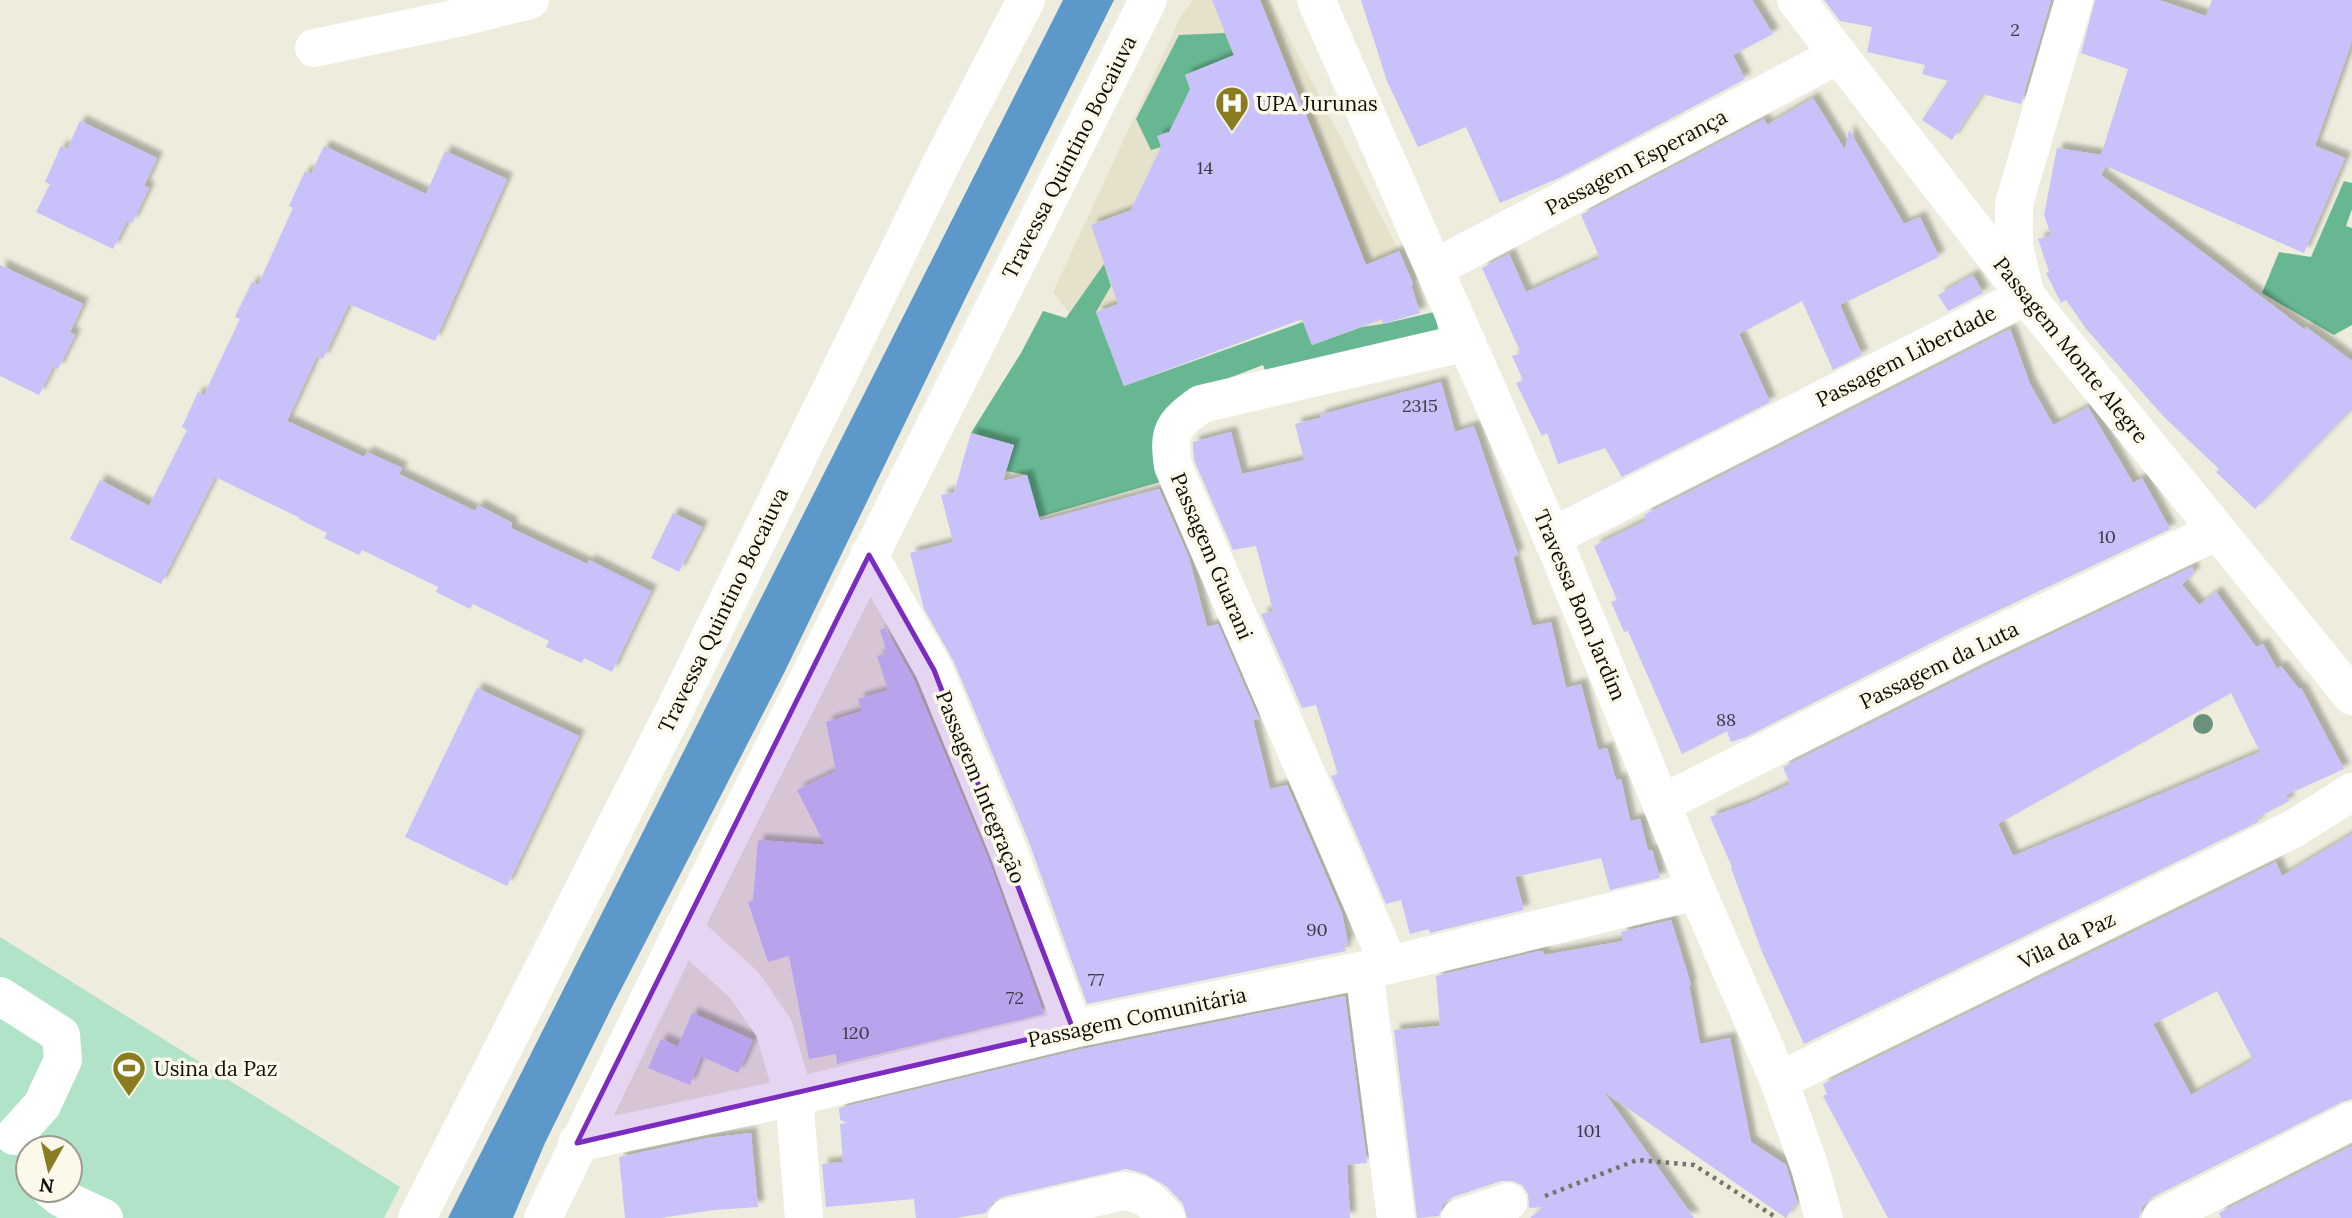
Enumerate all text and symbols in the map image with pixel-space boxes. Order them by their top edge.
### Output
house number: 2 [2010,18,2020,41]
street label: Travessa Quintino Bocaiuva [996,31,1142,283]
hospital icon: UPA Jurunas [1213,84,1251,133]
place label: UPA Jurunas [1256,90,1378,117]
street label: Passagem Esperança [1540,103,1732,221]
house number: 14 [1197,156,1213,179]
street label: Passagem Monte Alegre [1987,251,2155,449]
street label: Passagem Liberdade [1811,299,2001,413]
house number: 2315 [1402,394,1438,417]
street label: Passagem Guarani [1165,468,1259,644]
street label: Travessa Quintino Bocaiuva [652,483,794,737]
street label: Travessa Bom Jardim [1528,506,1632,705]
house number: 10 [2098,525,2116,548]
street label: Passagem da Luta [1855,615,2023,715]
street label: Passagem Integração [930,687,1032,887]
house number: 88 [1716,708,1736,731]
street label: Vila da Paz [2013,905,2120,975]
house number: 90 [1306,918,1328,941]
house number: 77 [1088,968,1104,991]
street label: Passagem Comunitária [1025,981,1249,1053]
house number: 72 [1006,986,1024,1009]
house number: 120 [842,1021,870,1044]
sports icon: Usina da Paz [110,1049,148,1098]
place label: Usina da Paz [154,1055,277,1082]
house number: 101 [1577,1119,1601,1142]
north arrow [14,1134,84,1204]
text: N [37,1173,56,1199]

